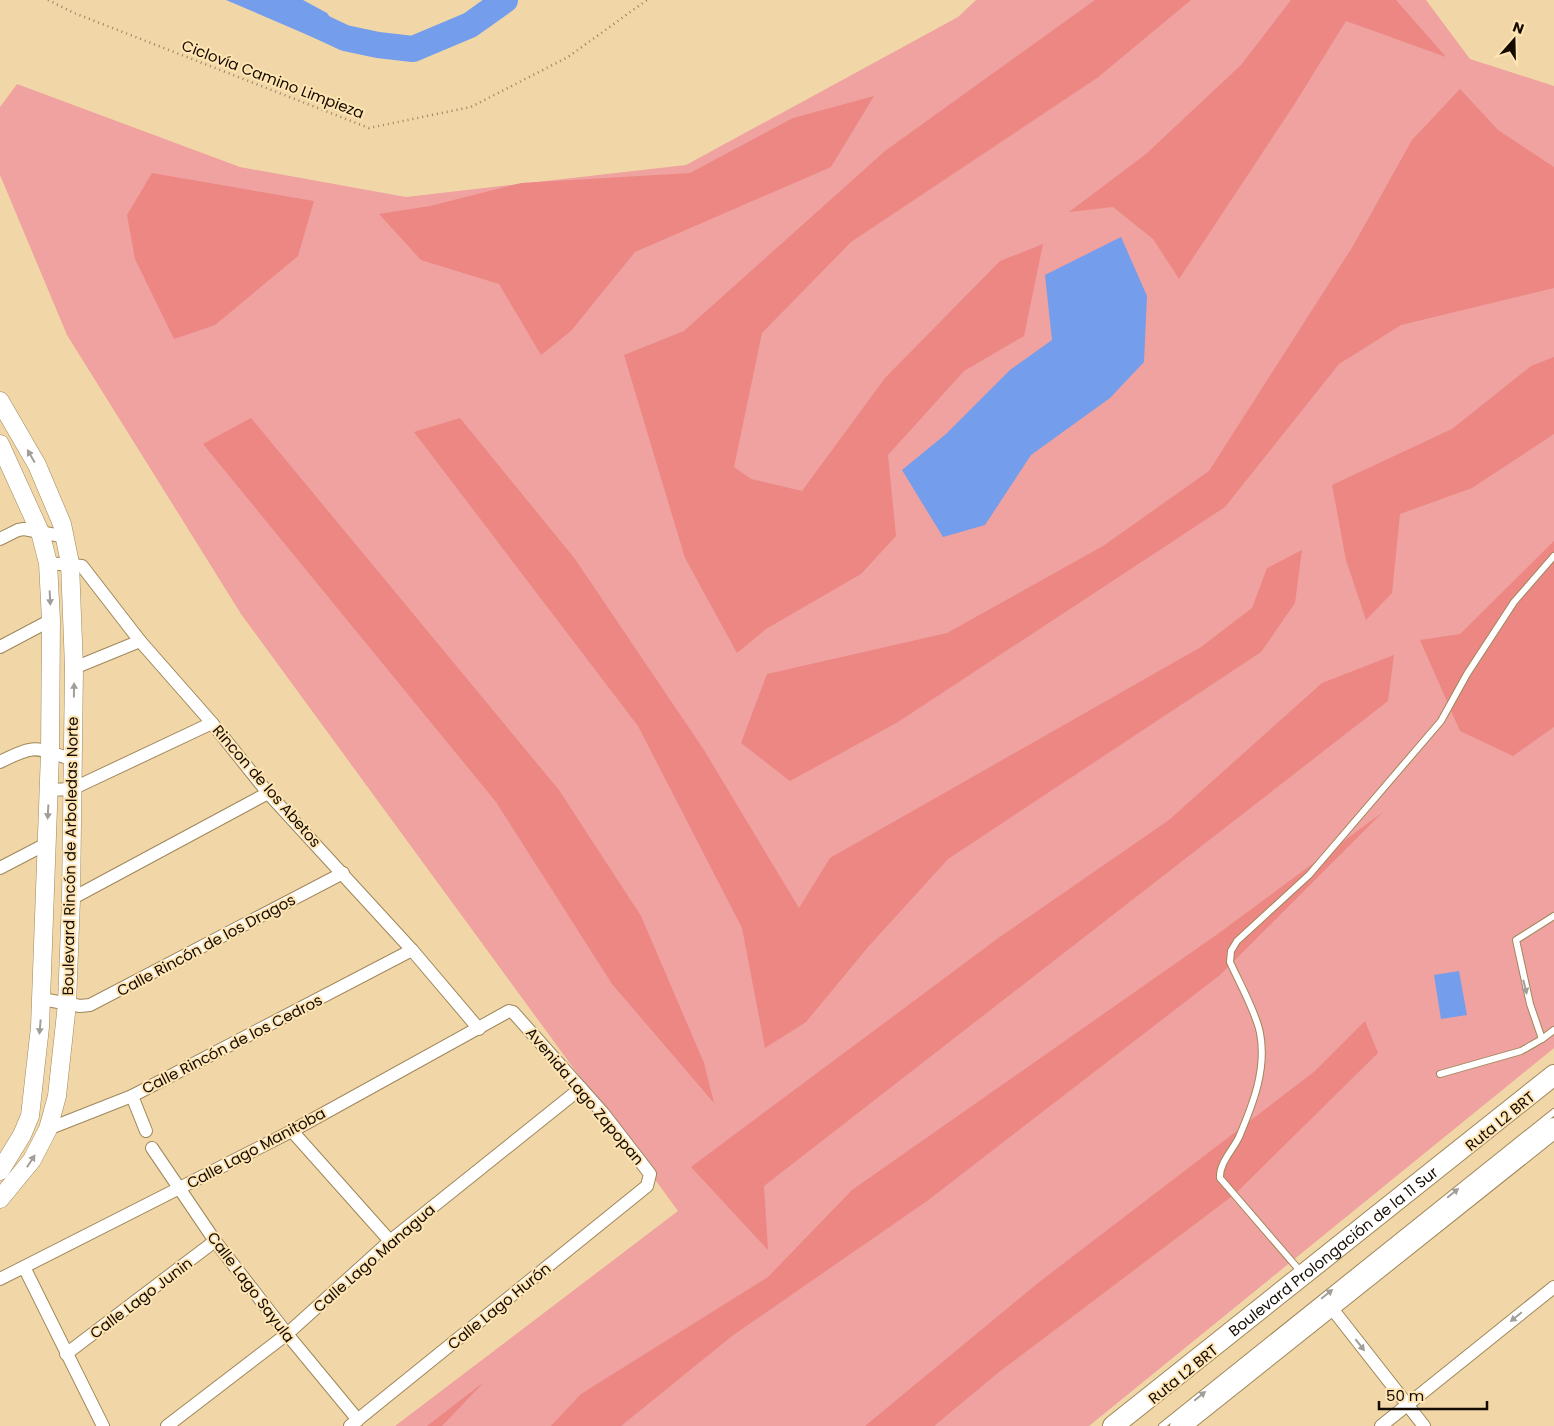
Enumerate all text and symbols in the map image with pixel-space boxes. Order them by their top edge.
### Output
north arrow [1489,15,1539,65]
text: N [1510,17,1527,39]
street label: Ciclovía Camino Limpieza [179,34,367,124]
one-way arrow [27,449,36,462]
one-way arrow [46,590,54,606]
one-way arrow [70,682,78,698]
street label: Boulevard Rincón de Arboledas Norte [57,716,83,996]
street label: Rincon de los Abetos [208,720,326,852]
one-way arrow [43,805,51,821]
street label: Calle Rincón de los Dragos [113,889,299,1001]
one-way arrow [1521,979,1529,994]
street label: Calle Rincón de los Cedros [138,989,326,1099]
one-way arrow [36,1020,44,1036]
street label: Avenida Lago Zapopan [521,1023,649,1169]
street label: Ruta L2 BRT [1461,1086,1539,1156]
street label: Calle Lago Manitoba [183,1102,329,1194]
one-way arrow [26,1154,35,1168]
street label: Boulevard Prolongación de la 11 Sur [1224,1161,1442,1341]
one-way arrow [1447,1187,1460,1198]
street label: Calle Lago Managua [308,1199,440,1317]
street label: Calle Lago Sayula [202,1227,300,1347]
street label: Calle Lago Junin [85,1253,197,1343]
street label: Calle Lago Hurón [443,1258,555,1354]
one-way arrow [1320,1289,1333,1300]
one-way arrow [1510,1312,1523,1323]
one-way arrow [1355,1338,1366,1351]
street label: Ruta L2 BRT [1144,1339,1222,1409]
scale bar [1379,1378,1486,1410]
text: 50 m [1386,1385,1424,1406]
one-way arrow [1193,1390,1206,1401]

